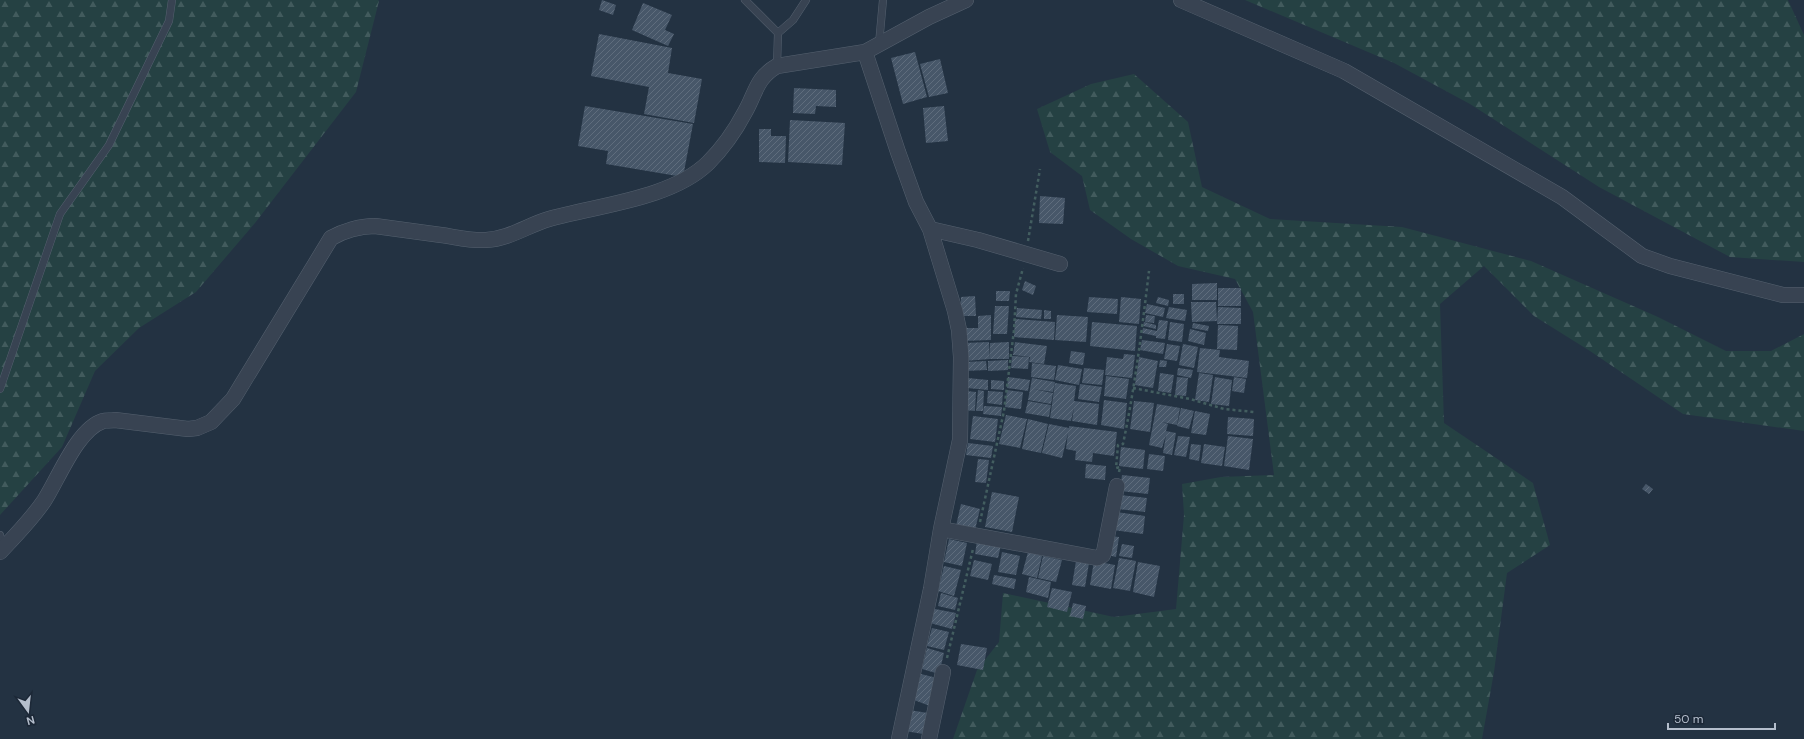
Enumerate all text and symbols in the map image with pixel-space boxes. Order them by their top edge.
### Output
north arrow [8,691,48,731]
scale bar [1668,705,1775,731]
text: 50 m [1674,711,1703,727]
text: N [25,713,36,728]

